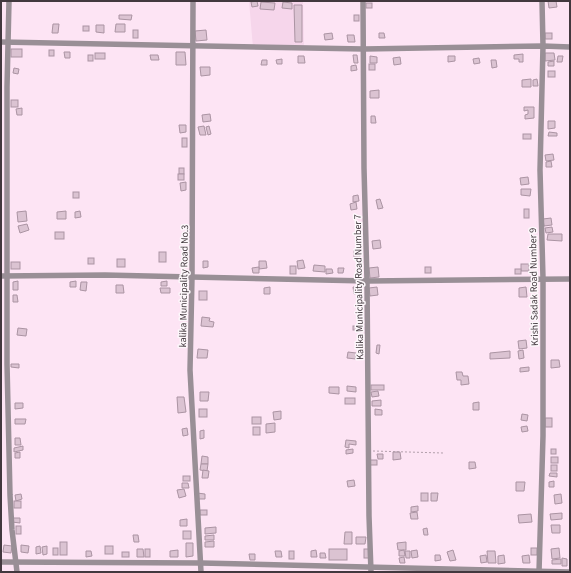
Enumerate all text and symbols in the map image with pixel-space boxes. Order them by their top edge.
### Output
street label: Kalika Municipality Road Number 7 [351,214,367,360]
street label: kalika Municipality Road No.3 [176,225,192,347]
street label: Krishi Sadak Road Number 9 [526,228,542,346]

